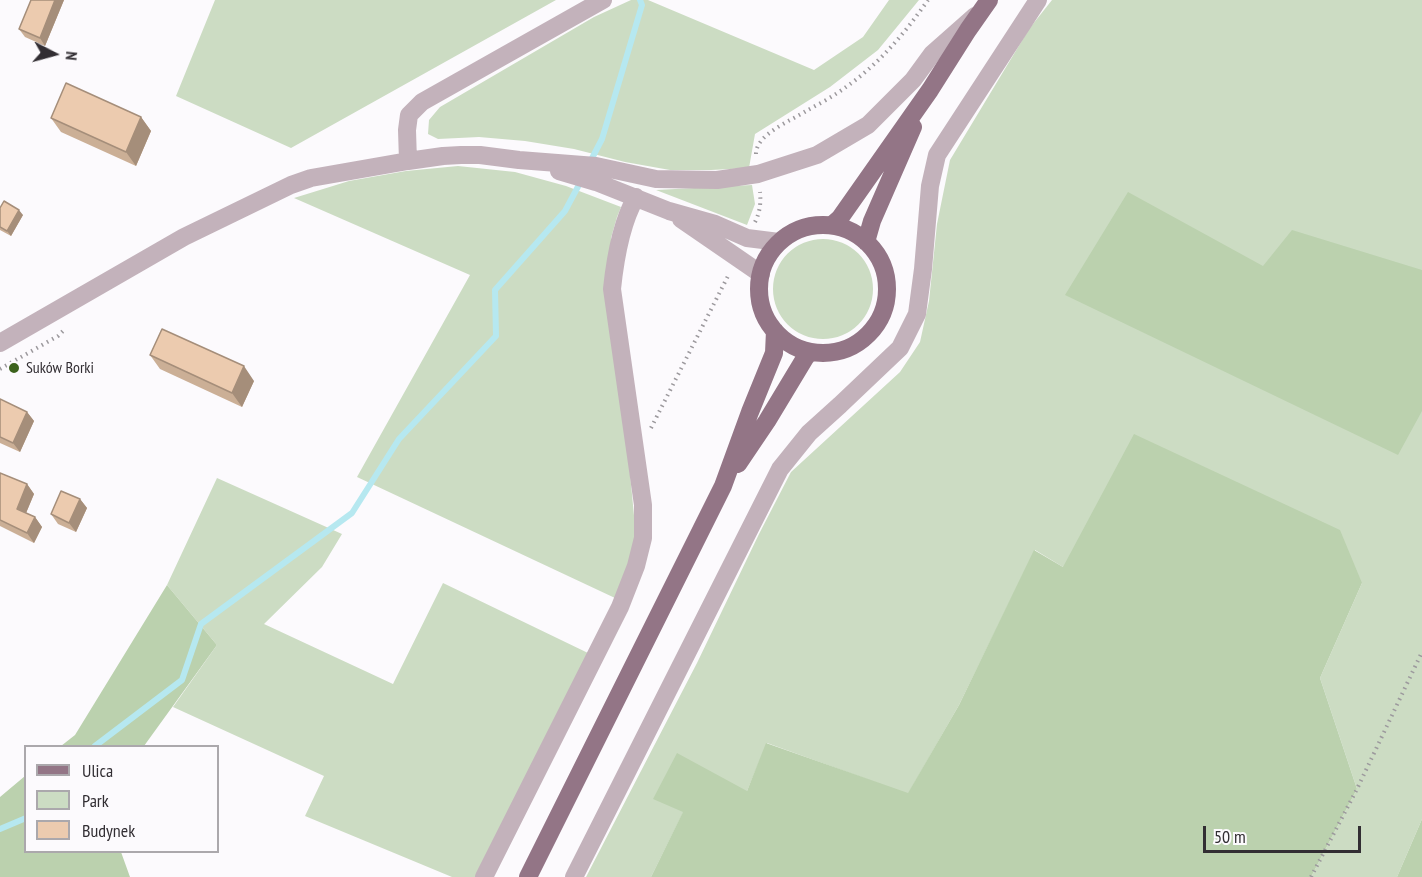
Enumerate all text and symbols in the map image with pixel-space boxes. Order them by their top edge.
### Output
north arrow [24,24,84,84]
text: N [62,51,82,61]
place label: Suków Borki [26,358,94,378]
marker: Suków Borki [7,361,21,375]
legend [24,745,219,853]
text: Ulica [82,759,113,782]
text: Park [82,789,109,812]
scale bar [1206,814,1364,852]
text: Budynek [82,819,135,842]
text: 50 m [1214,825,1246,848]

